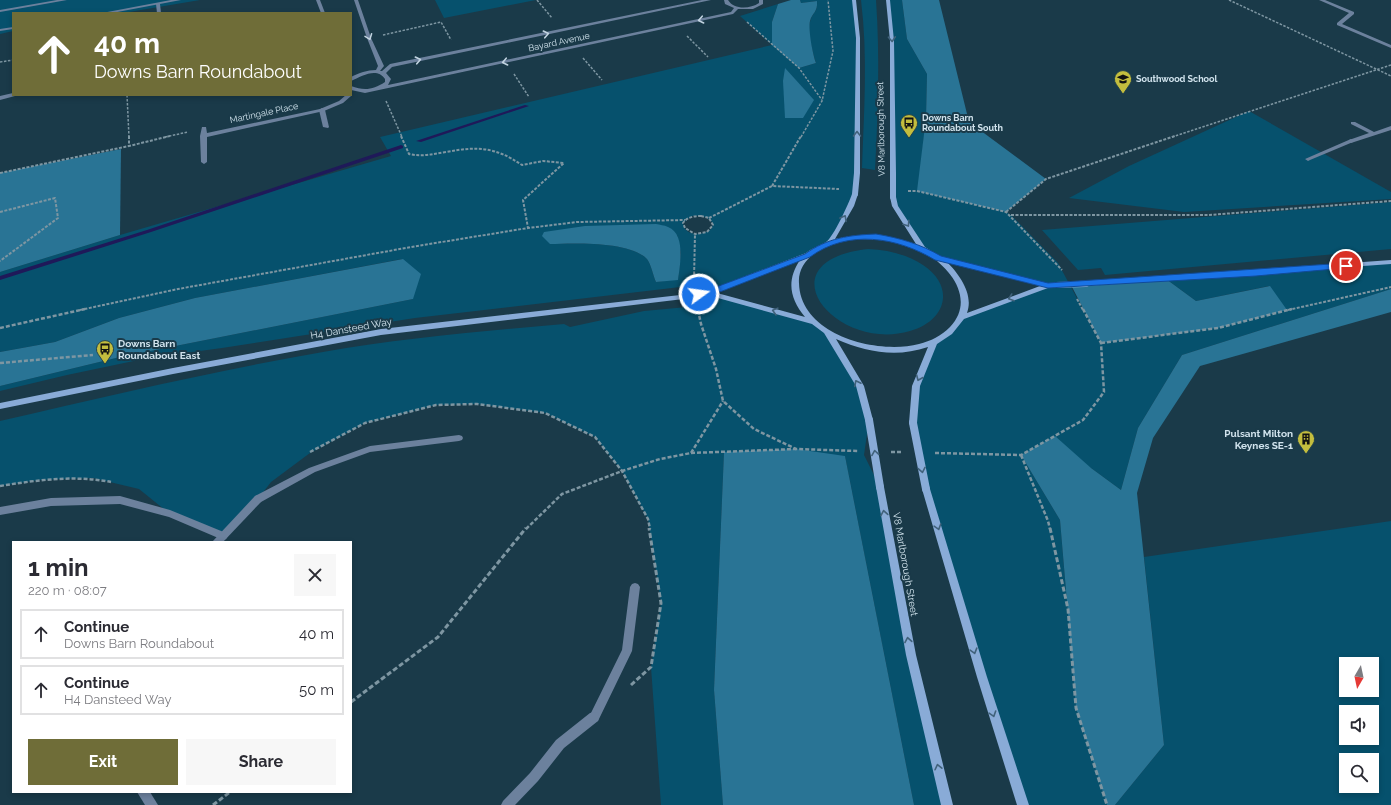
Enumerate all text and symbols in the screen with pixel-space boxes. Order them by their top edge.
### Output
one-way arrow [697,15,704,23]
text: 40 m [94,27,160,60]
icon: ahead [28,28,80,80]
street label: Bayard Avenue [527,30,591,53]
one-way arrow [542,30,549,39]
one-way arrow [364,33,372,40]
one-way arrow [887,36,896,42]
one-way arrow [415,57,421,65]
one-way arrow [502,58,508,66]
text: Downs Barn Roundabout [94,61,302,82]
school or university icon: Southwood School [1113,69,1133,94]
place label: Southwood School [1136,74,1218,84]
street label: V8 Marlborough Street [875,82,887,176]
street label: Martingale Place [229,101,300,125]
bus stop icon: Downs Barn Roundabout South [899,113,919,138]
place label: Downs Barn Roundabout South [922,113,1003,133]
one-way arrow [853,131,861,137]
one-way arrow [839,215,846,222]
one-way arrow [902,219,909,226]
pin [1329,249,1363,283]
icon: arrive [1335,255,1357,277]
position arrow [678,273,720,315]
one-way arrow [1007,293,1014,302]
one-way arrow [772,307,779,316]
street label: H4 Dansteed Way [309,316,393,341]
place label: Downs Barn Roundabout East [118,338,200,361]
bus stop icon: Downs Barn Roundabout East [95,339,115,364]
one-way arrow [916,374,924,382]
one-way arrow [854,379,862,387]
place label: Pulsant Milton Keynes SE-1 [1224,428,1293,451]
building icon: Pulsant Milton Keynes SE-1 [1296,429,1316,454]
one-way arrow [871,450,879,456]
one-way arrow [918,467,926,473]
one-way arrow [881,510,889,516]
street label: V8 Marlborough Street [891,511,920,617]
one-way arrow [933,523,942,530]
text: 1 min [28,553,89,582]
button: close [294,554,336,596]
text: 220 m · 08:07 [28,583,107,598]
text: Continue [64,618,129,636]
icon: ahead [30,623,52,645]
text: 40 m [299,625,334,643]
text: Downs Barn Roundabout [64,636,214,651]
one-way arrow [904,637,913,644]
one-way arrow [969,648,978,655]
north arrow [1339,657,1379,697]
map controls [1339,657,1379,793]
text: Continue [64,674,129,692]
icon: ahead [30,679,52,701]
text: 50 m [299,681,334,699]
text: H4 Dansteed Way [64,692,172,707]
button: sound [1339,705,1379,745]
one-way arrow [989,711,997,718]
button: Exit [28,739,178,785]
button: Share [186,739,336,785]
button: search [1339,753,1379,793]
one-way arrow [934,764,942,770]

